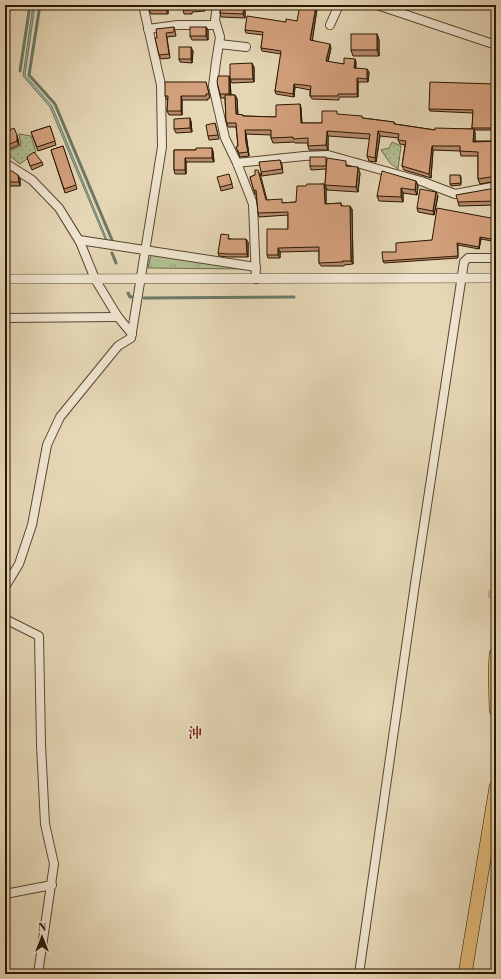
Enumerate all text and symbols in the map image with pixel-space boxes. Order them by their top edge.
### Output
district label: 沖 [188,725,202,743]
north arrow [22,917,62,957]
text: N [38,921,47,935]

